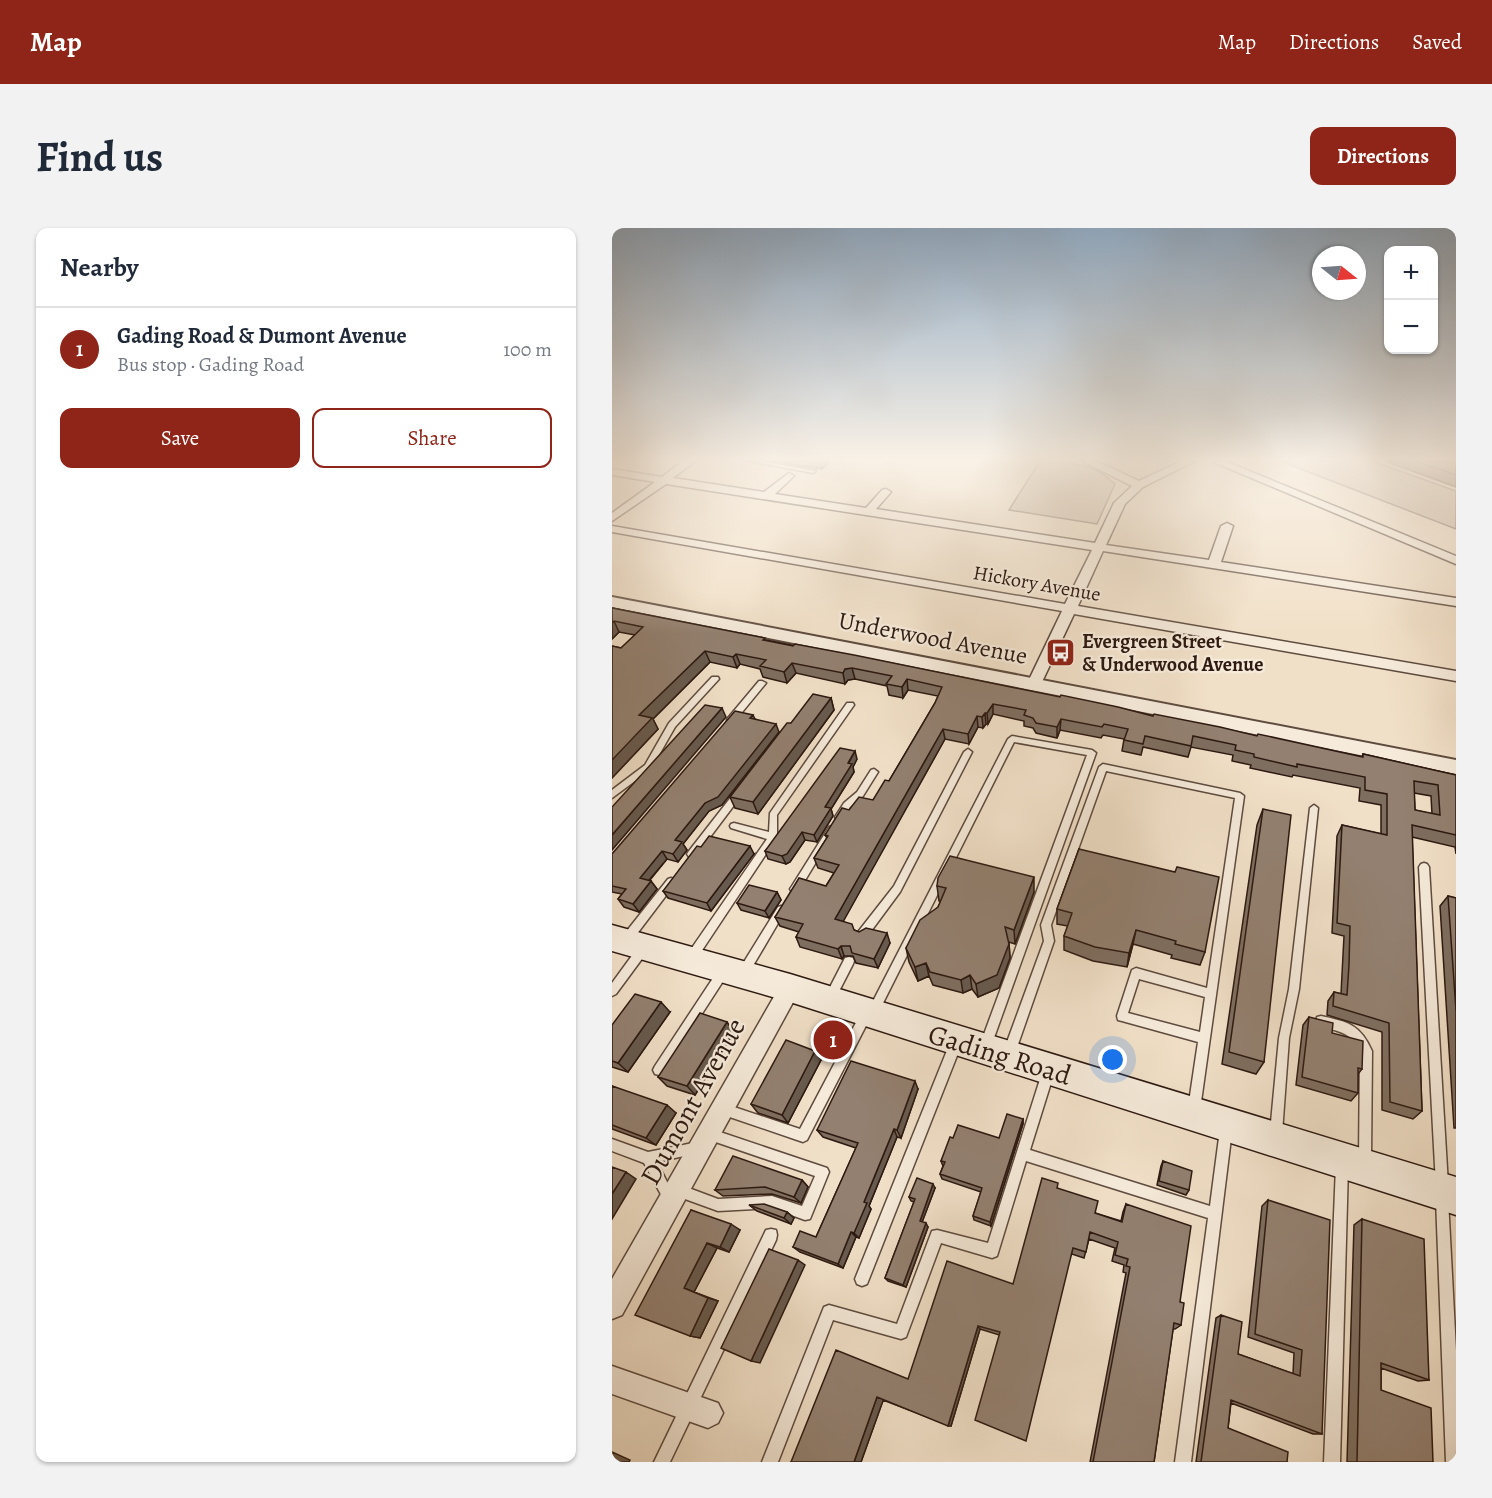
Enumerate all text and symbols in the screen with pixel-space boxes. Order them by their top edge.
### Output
text: Map [30,23,82,61]
text: Map [1218,28,1256,56]
text: Directions [1289,28,1379,56]
text: Saved [1412,28,1462,56]
button: Directions [1310,127,1456,185]
text: Find us [36,128,163,185]
north arrow [1312,246,1366,300]
map controls [1384,246,1438,354]
button: + [1384,246,1438,300]
text: Nearby [60,250,139,285]
button: − [1384,300,1438,354]
text: Gading Road & Dumont Avenue [117,321,407,351]
text: 1 [76,336,83,363]
text: 100 m [503,336,552,363]
text: Bus stop · Gading Road [117,351,304,378]
button: Save [60,408,300,468]
button: Share [312,408,552,468]
street label: Hickory Avenue [971,559,1103,608]
street label: Underwood Avenue [836,604,1030,672]
place label: Evergreen Street & Underwood Avenue [1082,628,1263,678]
bus stop icon: Evergreen Street & Underwood Avenue [1045,637,1077,669]
street label: Dumont Avenue [631,1011,754,1192]
street label: Gading Road [924,1015,1077,1095]
pin: 1 [814,1018,852,1062]
your location [1098,1045,1127,1074]

